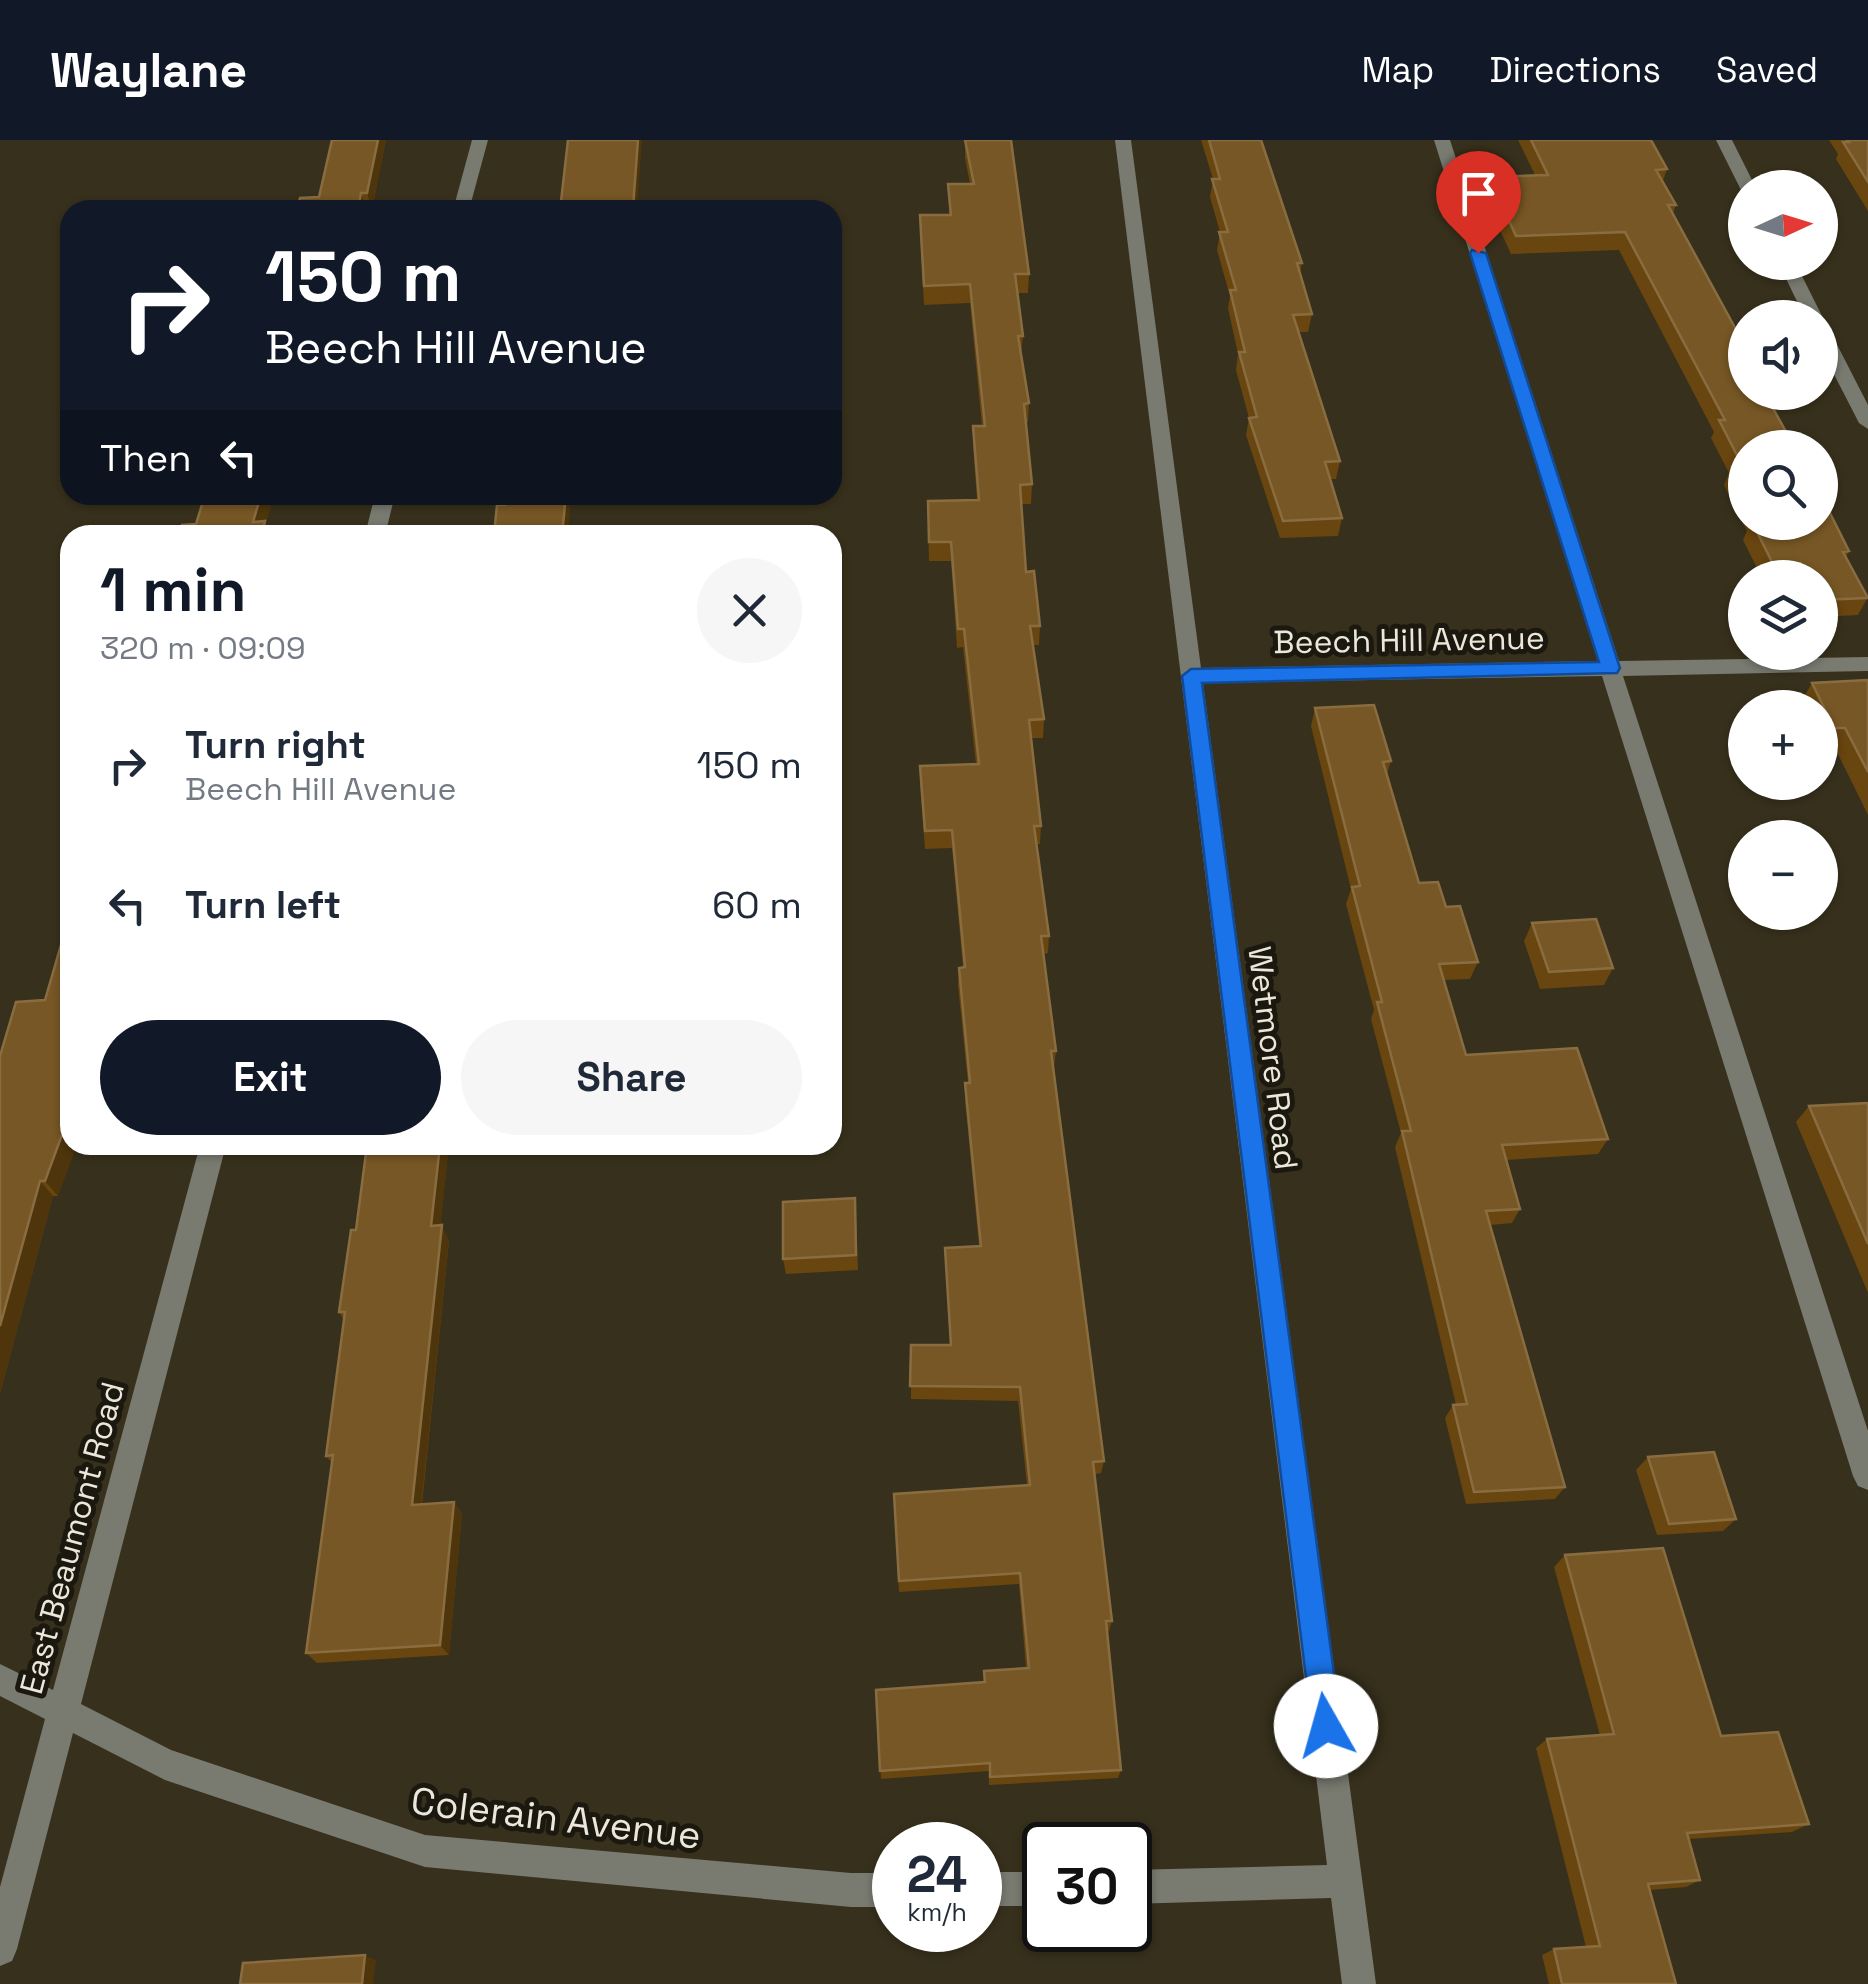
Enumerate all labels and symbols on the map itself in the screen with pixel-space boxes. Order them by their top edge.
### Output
pin [1436,151,1521,254]
north arrow [1728,170,1838,280]
street label: Beech Hill Avenue [1273,618,1545,662]
street label: Wetmore Road [1239,944,1307,1172]
street label: East Beaumont Road [11,1378,133,1698]
position arrow [1274,1674,1378,1778]
street label: Colerain Avenue [409,1776,703,1860]
speed limit sign: 30 [1022,1822,1152,1952]

